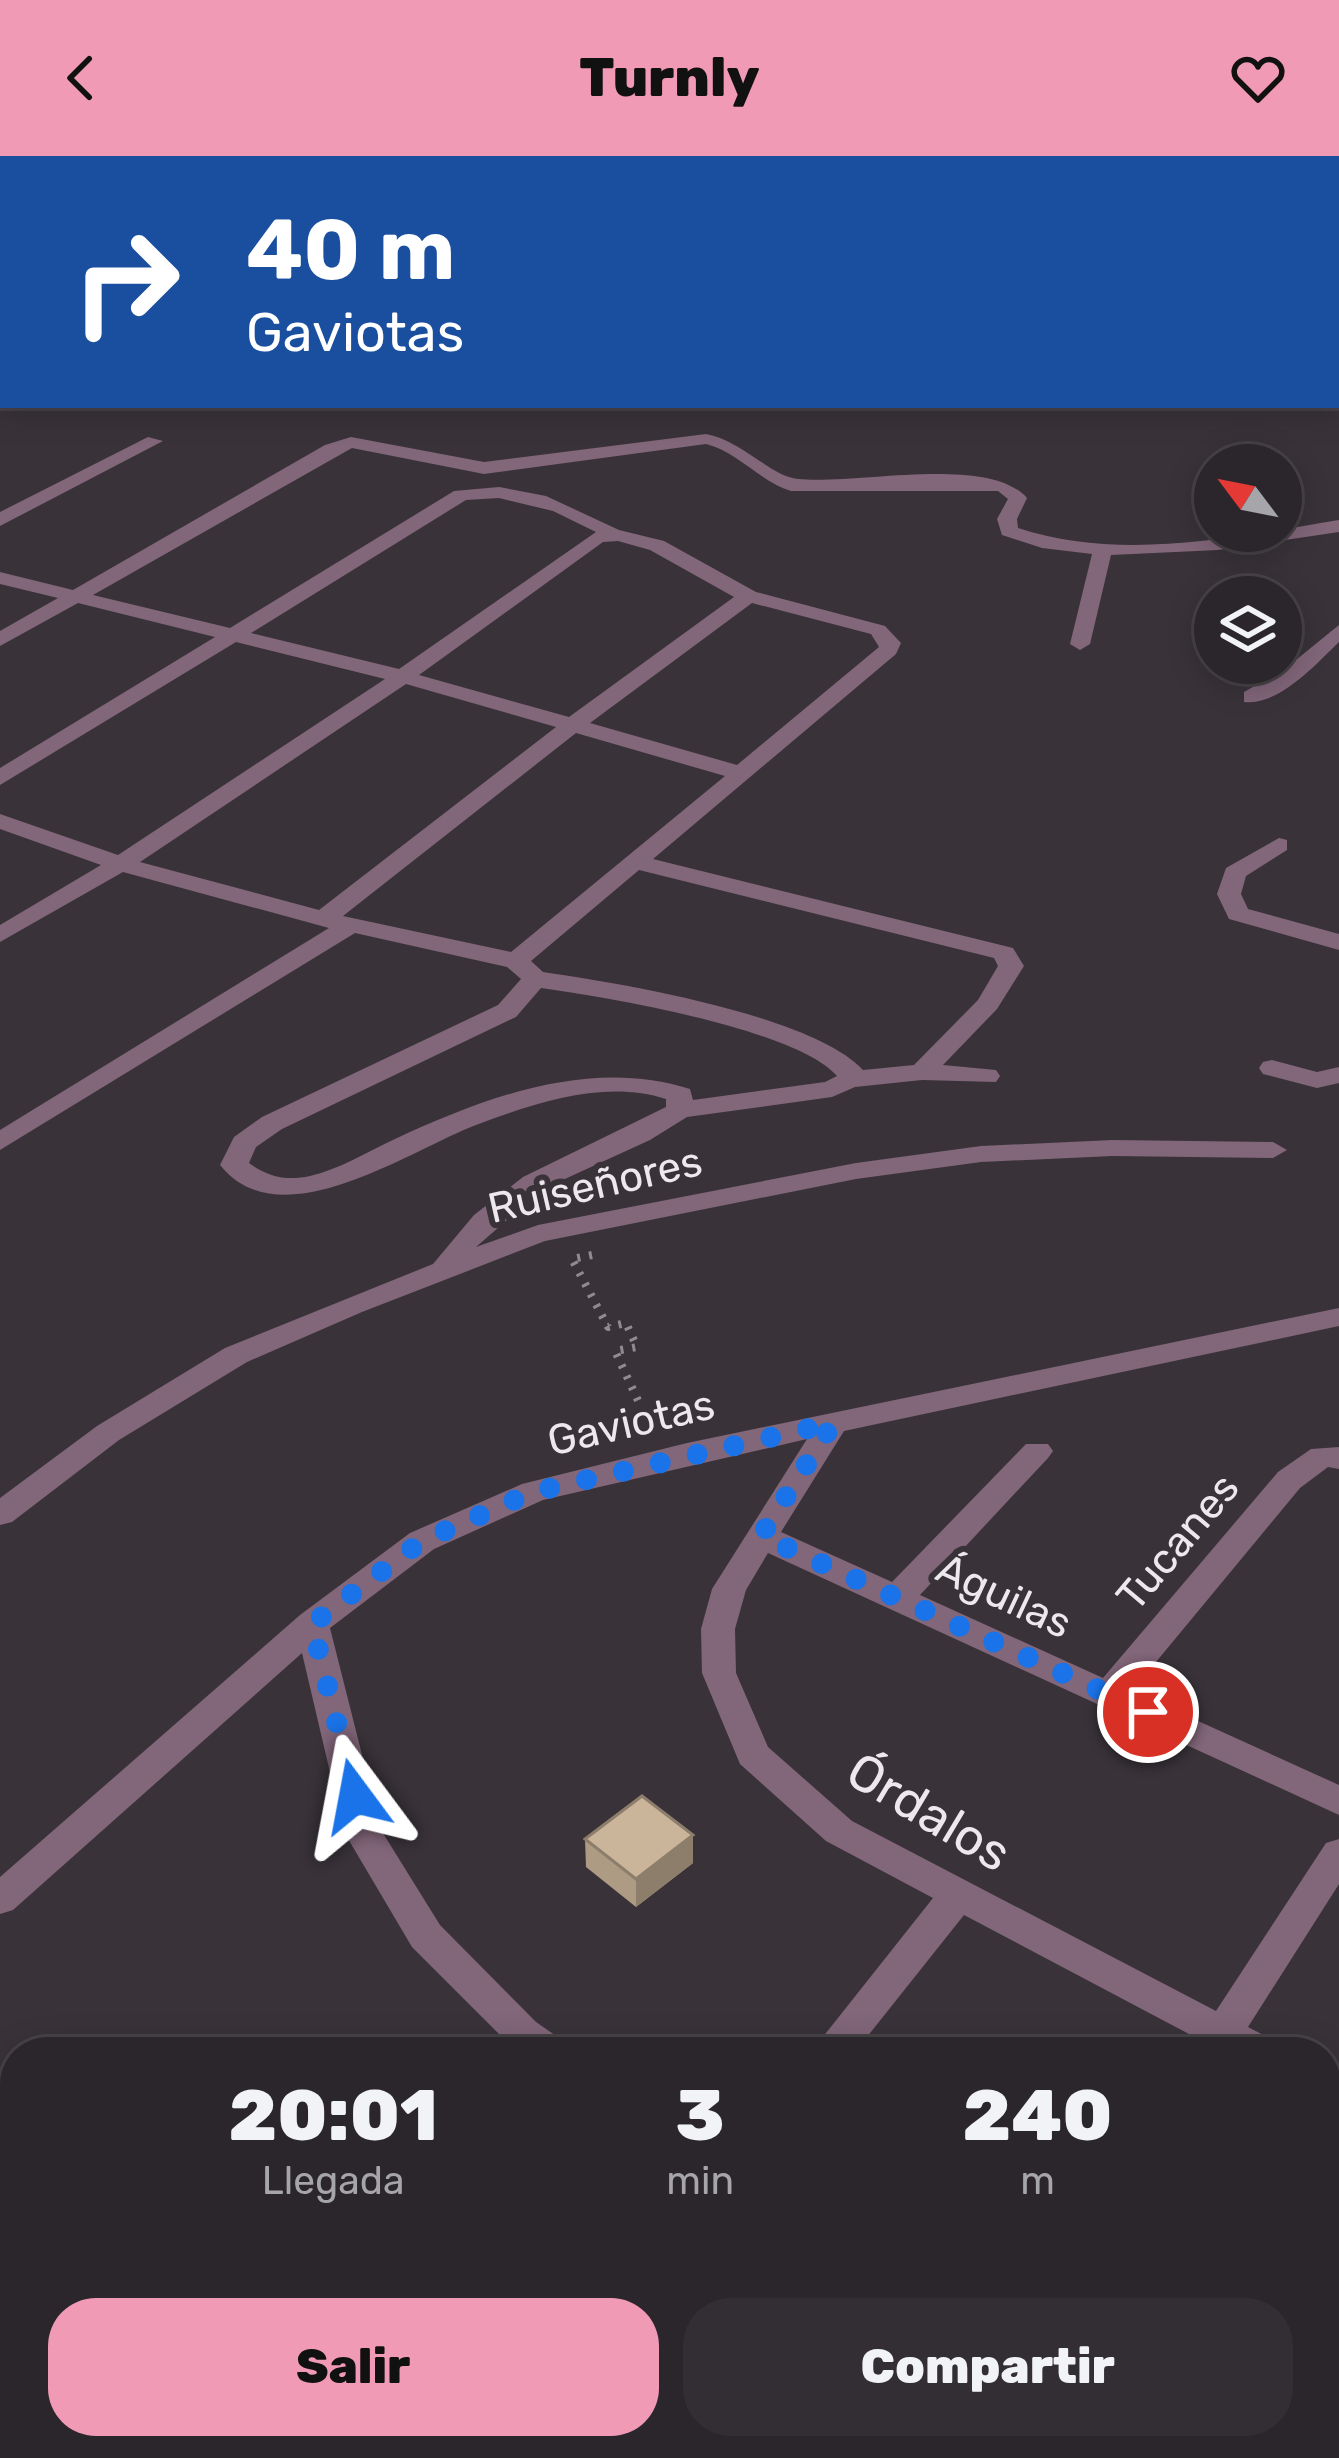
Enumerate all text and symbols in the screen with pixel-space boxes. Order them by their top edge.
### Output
icon: back [48,45,114,111]
icon: heart [1225,45,1291,111]
text: Turnly [579,46,760,110]
text: 40 m [246,200,455,300]
icon: right [48,204,204,360]
text: Gaviotas [246,301,464,365]
north arrow [1194,444,1302,552]
map controls [1194,444,1302,684]
button: layers [1194,576,1302,684]
street label: Ruiseñores [483,1136,707,1234]
street label: Gaviotas [543,1380,719,1466]
street label: Tucanes [1106,1463,1250,1621]
street label: Águilas [929,1543,1079,1649]
pin [1097,1661,1199,1763]
icon: arrive [1115,1679,1181,1745]
position arrow [292,1733,418,1859]
street label: Órdalos [836,1740,1022,1884]
text: 20:01 [228,2073,438,2158]
text: 3 [676,2073,725,2158]
text: 240 [963,2073,1113,2158]
text: Llegada [262,2158,405,2204]
text: min [666,2158,734,2204]
text: m [1020,2158,1055,2204]
button: Salir [48,2298,659,2436]
button: Compartir [683,2298,1293,2436]

